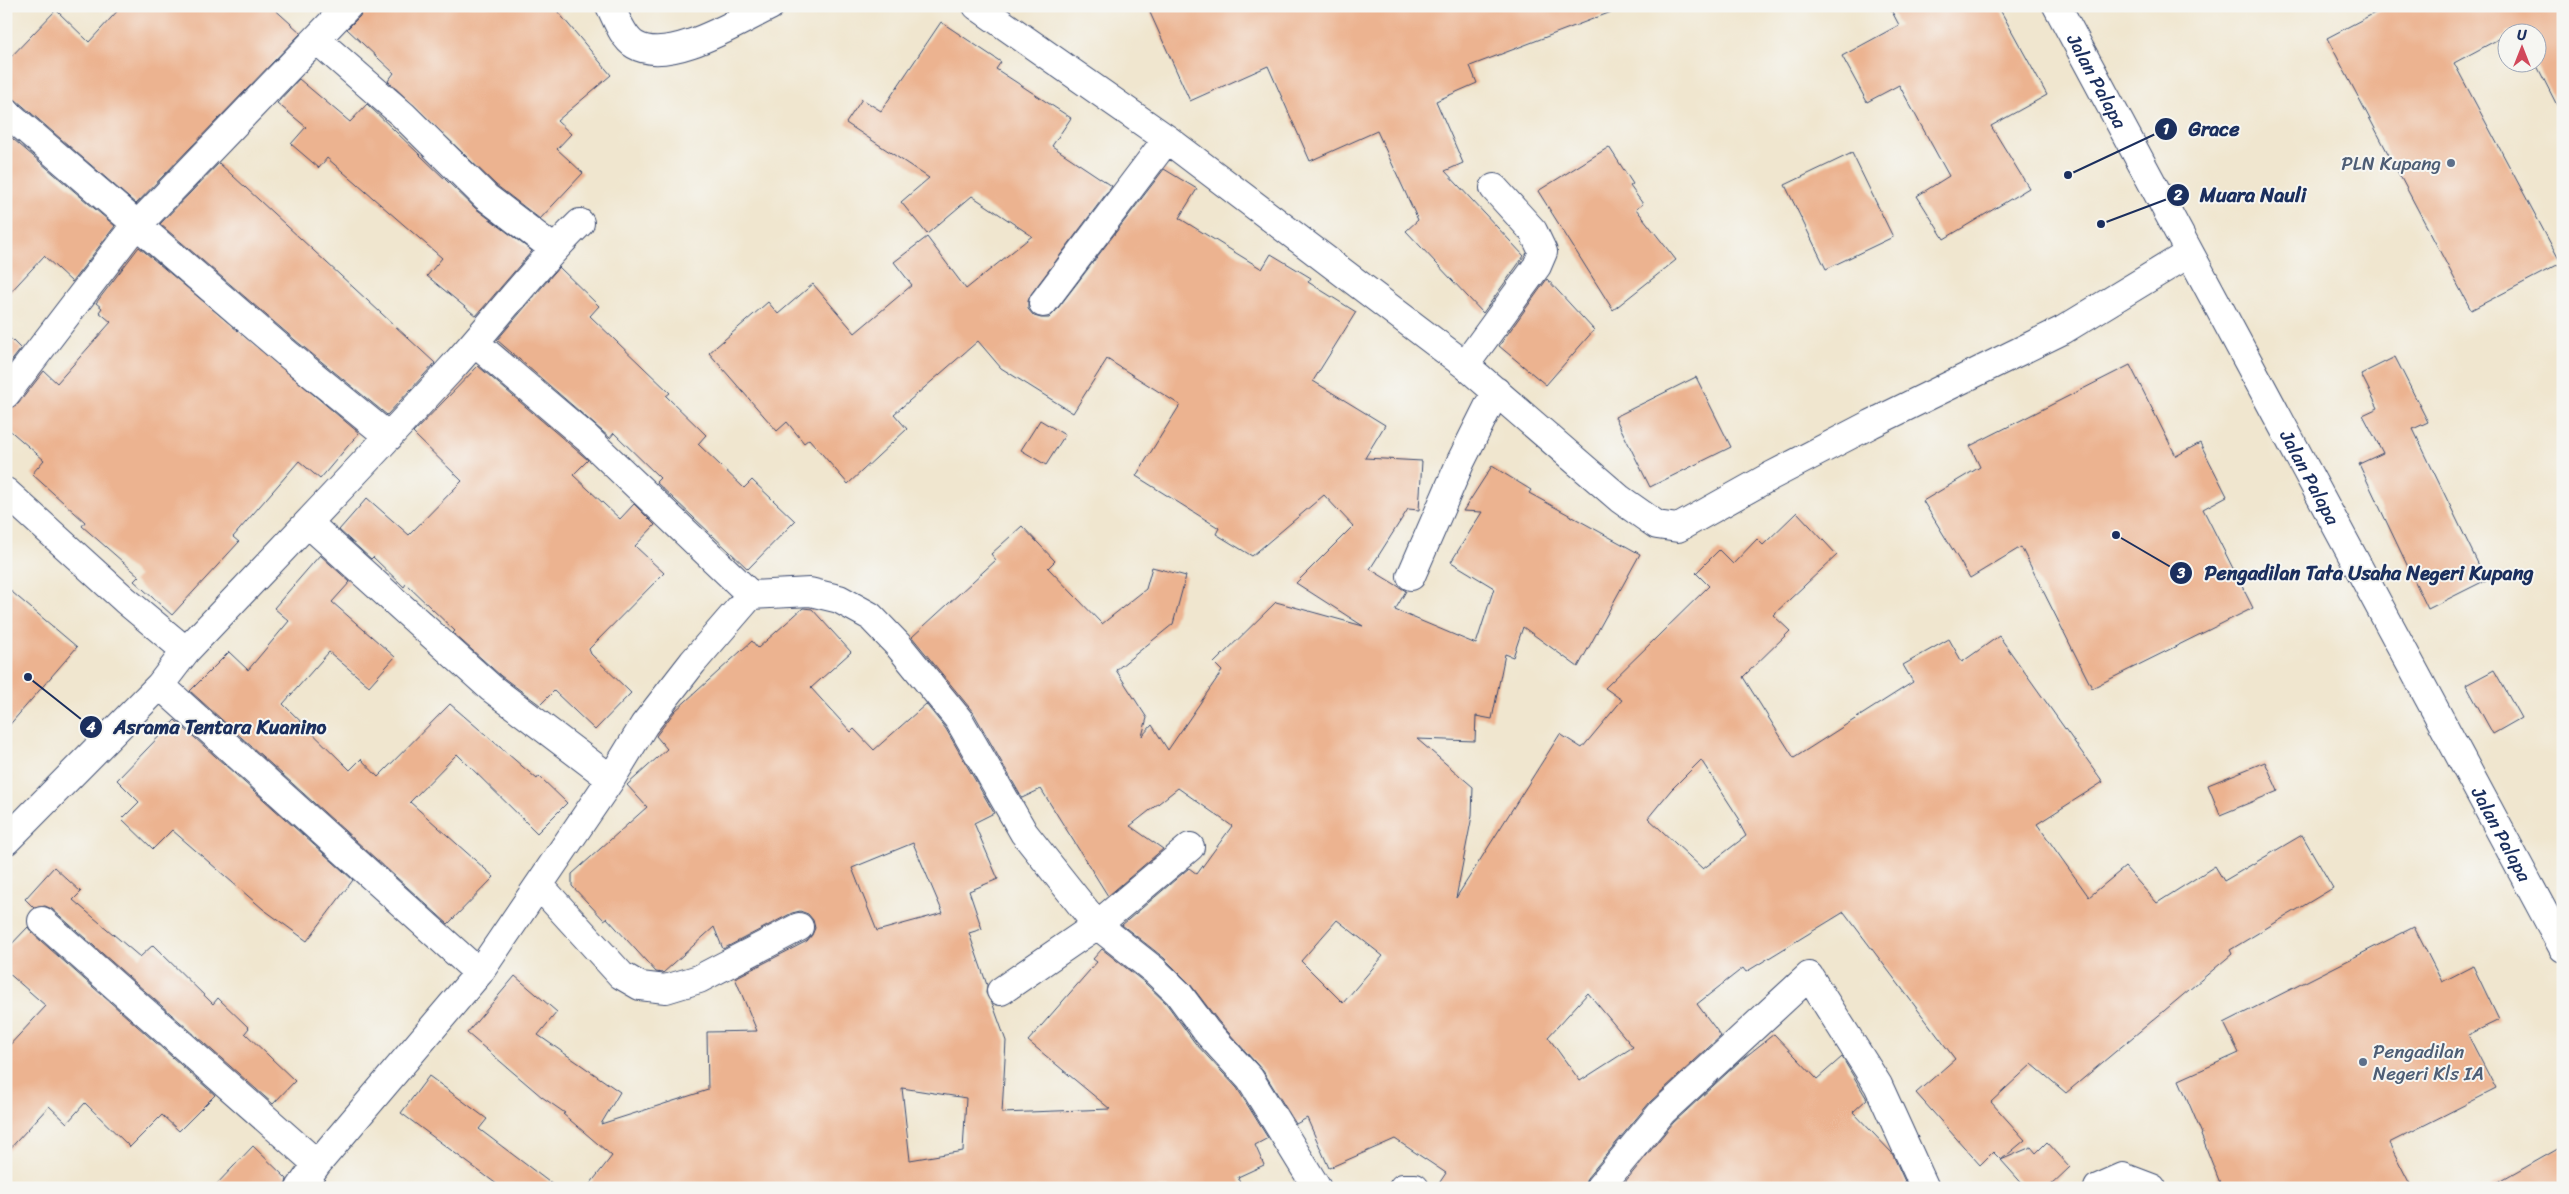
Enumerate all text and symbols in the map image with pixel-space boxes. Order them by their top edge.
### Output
north arrow [2496,22,2546,72]
text: U [2517,23,2527,48]
street label: Jalan Palapa [2057,27,2136,135]
callout: Grace [2154,111,2250,146]
text: Grace [2188,112,2240,147]
text: 1 [2163,116,2170,142]
place label: PLN Kupang [2341,147,2441,180]
marker: PLN Kupang [2445,157,2457,169]
callout: Muara Nauli [2165,177,2317,212]
text: Muara Nauli [2199,178,2308,213]
text: 2 [2173,182,2183,208]
street label: Jalan Palapa [2270,423,2349,532]
callout: Pengadilan Tata Usaha Negeri Kupang [2169,556,2544,591]
text: Pengadilan Tata Usaha Negeri Kupang [2204,556,2534,591]
text: 3 [2176,560,2186,586]
callout: Asrama Tentara Kuanino [78,709,337,744]
text: Asrama Tentara Kuanino [112,710,327,745]
text: 4 [85,714,96,740]
street label: Jalan Palapa [2462,780,2541,888]
place label: Pengadilan Negeri Kls IA [2373,1035,2484,1090]
marker: Pengadilan Negeri Kls IA [2357,1056,2369,1068]

